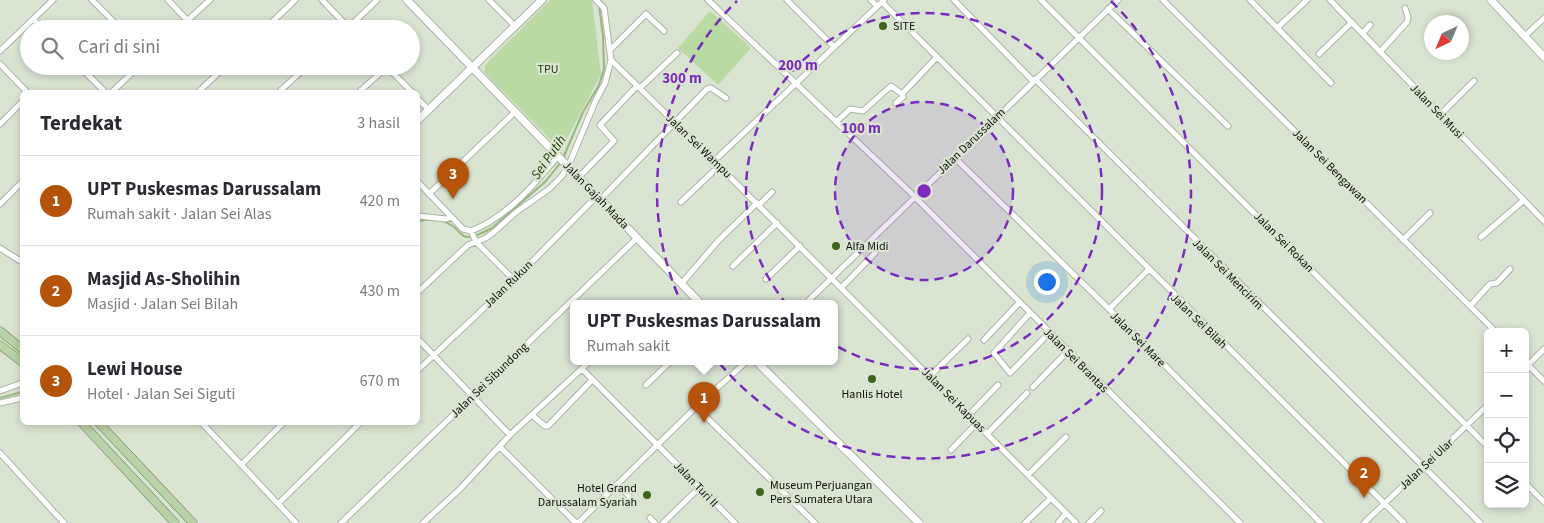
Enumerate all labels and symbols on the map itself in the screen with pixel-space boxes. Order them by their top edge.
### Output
north arrow [1424,15,1469,60]
place label: SITE [893,18,915,35]
marker: SITE [877,20,889,32]
text: 200 m [778,55,818,76]
park label: TPU [538,61,558,78]
text: 300 m [662,68,702,89]
street label: Jalan Sei Musi [1406,80,1467,143]
street label: Jalan Darussalam [933,104,1009,178]
street label: Jalan Sei Wampu [662,110,735,182]
text: 100 m [841,118,881,139]
street label: Jalan Sei Bengawan [1288,125,1371,208]
water label: Sei Putih [526,131,571,184]
pin: 3 [437,158,469,199]
street label: Jalan Gajah Mada [559,158,633,233]
centre of rings [915,182,933,200]
street label: Jalan Sei Rokan [1250,208,1318,276]
street label: Jalan Sei Mencirim [1188,235,1267,314]
place label: Alfa Midi [846,238,889,255]
marker: Alfa Midi [830,240,842,252]
street label: Jalan Rukun [480,257,537,312]
your location [1034,269,1060,295]
street label: Jalan Sei Bilah [1166,290,1231,353]
street label: Jalan Sei Mare [1106,308,1169,371]
street label: Jalan Sei Brantas [1039,324,1112,397]
street label: Jalan Sei Sibundong [447,339,532,422]
street label: Jalan Sei Kapuas [918,364,990,436]
marker: Hanlis Hotel [866,373,878,385]
pin: 1 [688,382,720,423]
place label: Hanlis Hotel [842,386,902,403]
street label: Jalan Sei Ular [1395,434,1458,494]
pin: 2 [1348,457,1380,498]
street label: Jalan Turi II [669,458,722,511]
place label: Museum Perjuangan Pers Sumatera Utara [770,477,872,508]
place label: Hotel Grand Darussalam Syariah [538,480,637,511]
marker: Museum Perjuangan Pers Sumatera Utara [754,486,766,498]
marker: Hotel Grand Darussalam Syariah [641,489,653,501]

